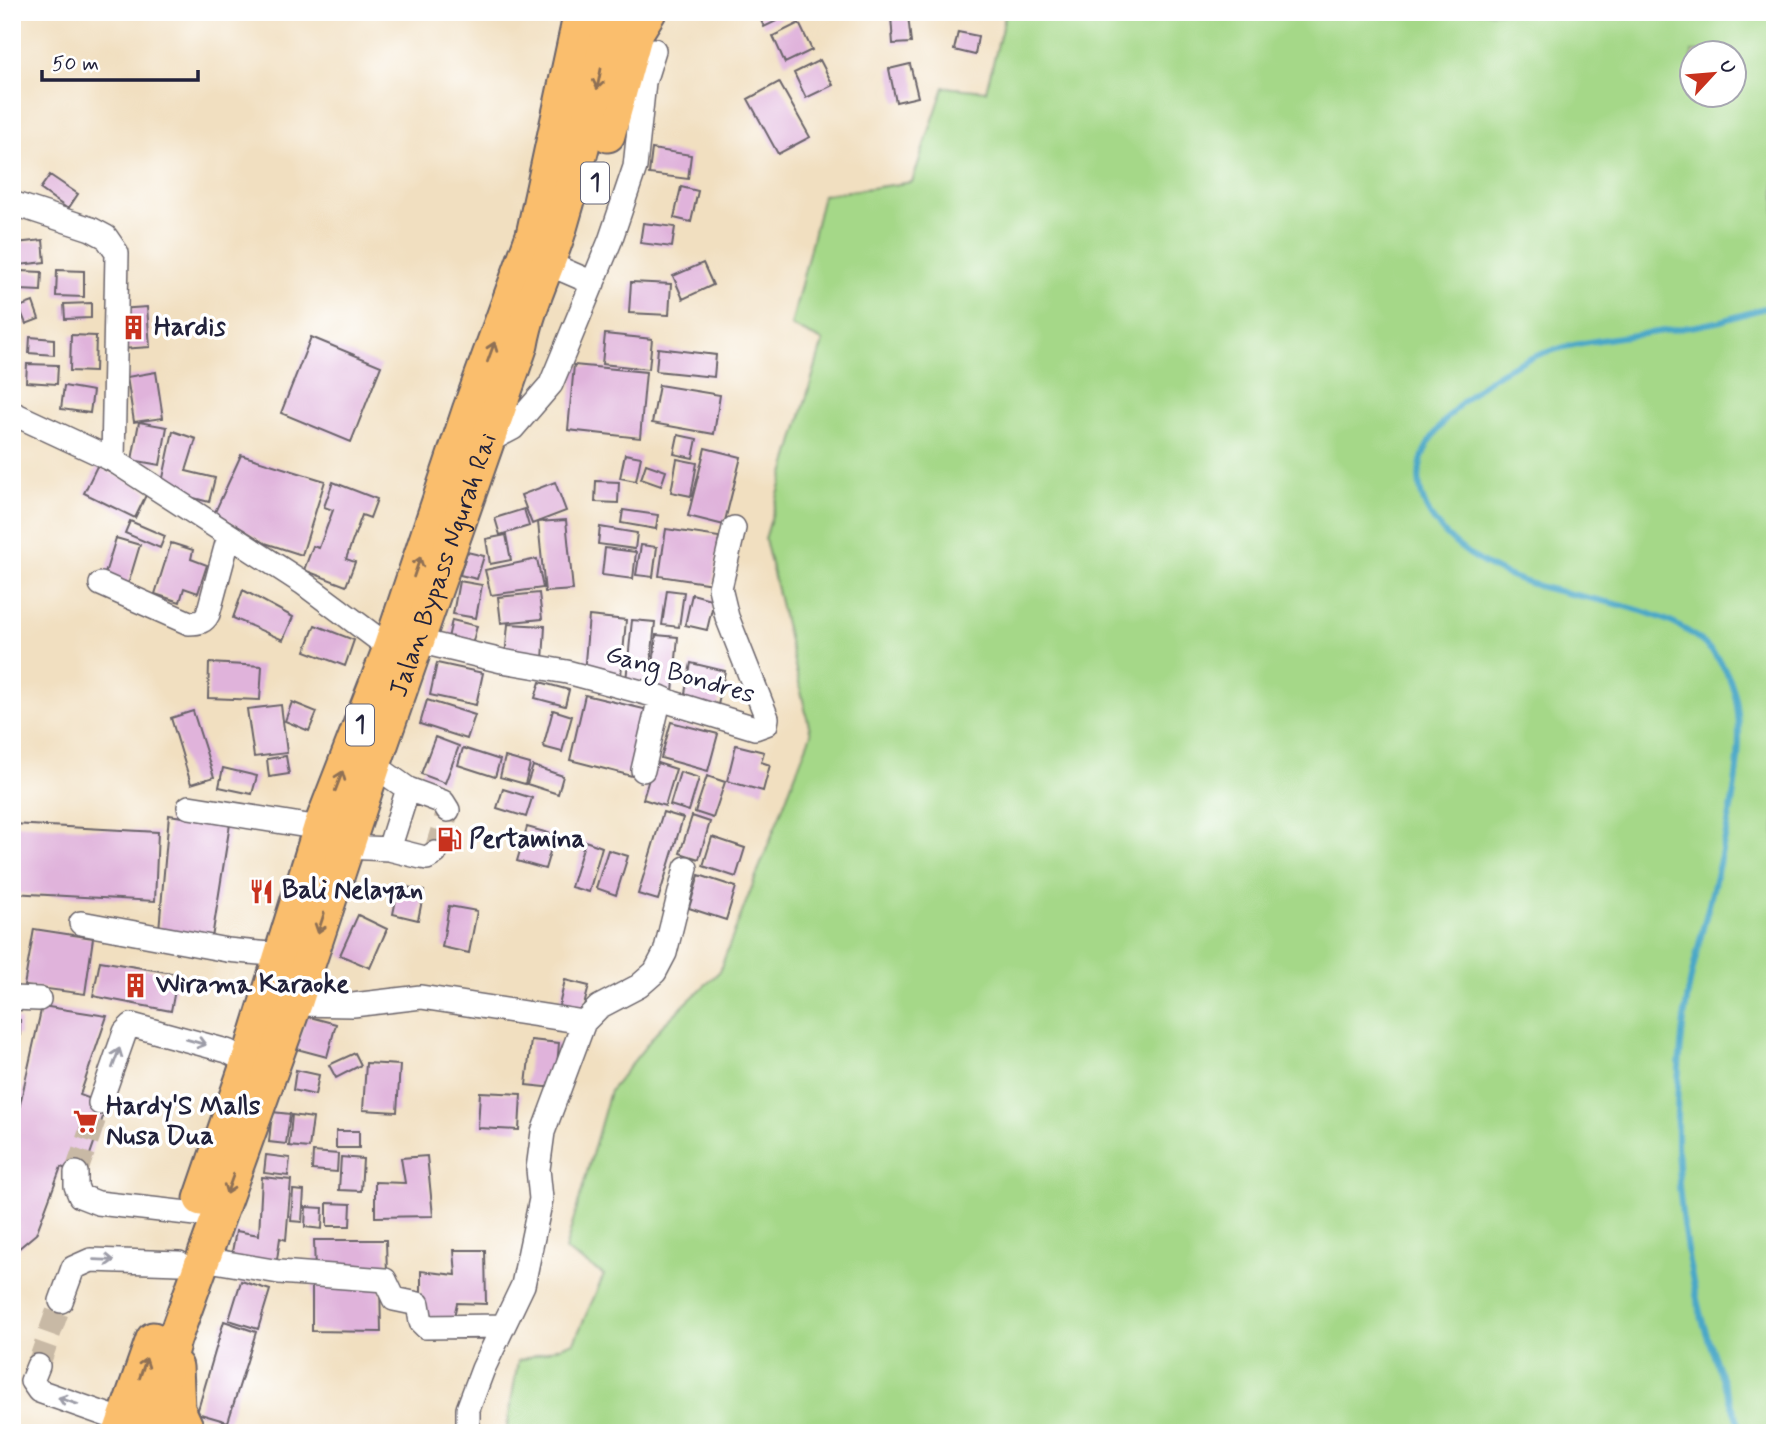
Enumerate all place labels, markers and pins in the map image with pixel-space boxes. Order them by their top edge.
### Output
place label: Hardis [154,311,226,345]
building icon: Hardis [120,314,148,342]
place label: Pertamina [469,823,585,857]
fuel station icon: Pertamina [435,826,463,854]
place label: Bali Nelayan [282,874,423,908]
restaurant icon: Bali Nelayan [248,877,276,905]
place label: Wirama Karaoke [155,968,349,1002]
building icon: Wirama Karaoke [122,971,150,999]
place label: Hardy'S Malls Nusa Dua [106,1090,261,1154]
supermarket icon: Hardy'S Malls Nusa Dua [72,1108,100,1136]

